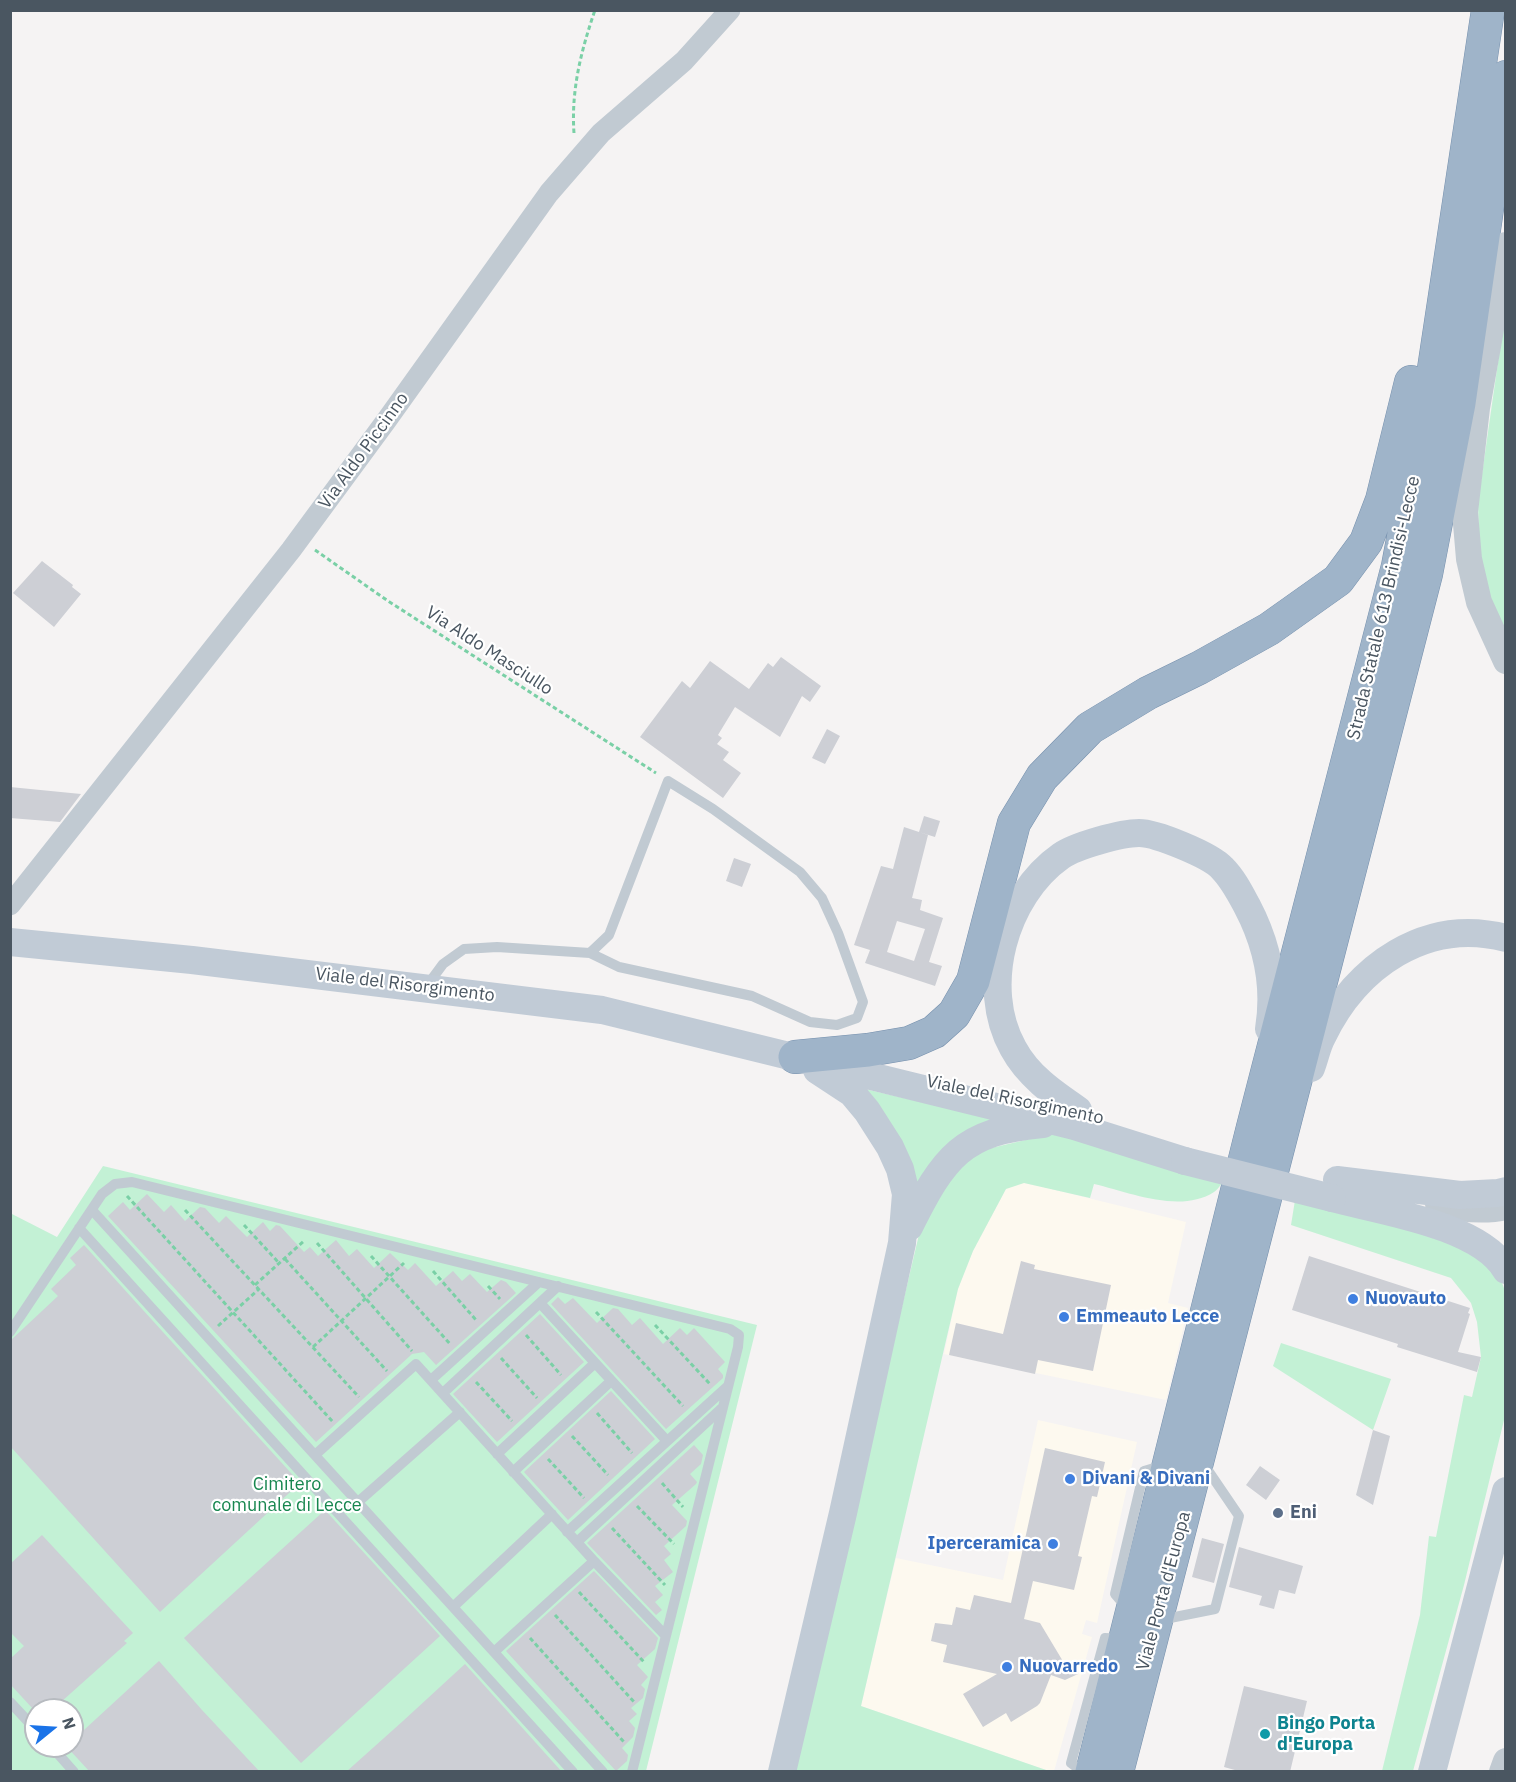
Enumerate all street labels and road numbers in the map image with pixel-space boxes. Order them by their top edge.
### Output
street label: Via Aldo Piccinno [314,388,414,514]
street label: Strada Statale 613 Brindisi-Lecce [1343,474,1425,742]
street label: Via Aldo Masciullo [421,602,557,700]
street label: Viale del Risorgimento [314,963,496,1007]
street label: Viale del Risorgimento [924,1071,1106,1129]
street label: Viale Porta d'Europa [1132,1509,1196,1673]

